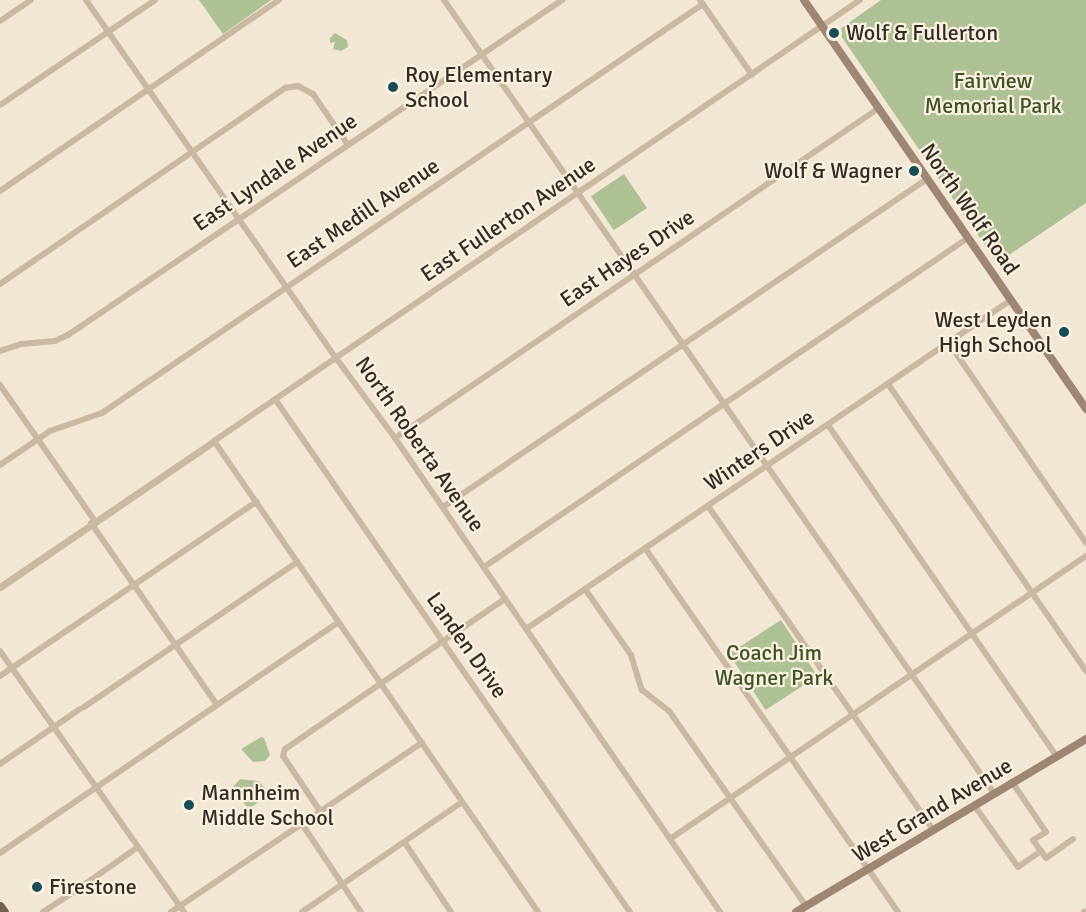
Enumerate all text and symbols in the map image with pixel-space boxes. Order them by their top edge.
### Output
place label: Wolf & Fullerton [846,20,998,46]
marker: Wolf & Fullerton [827,26,841,40]
place label: Roy Elementary School [405,61,552,112]
park label: Fairview Memorial Park [925,67,1061,118]
marker: Roy Elementary School [386,80,400,94]
street label: East Lyndale Avenue [188,107,362,237]
street label: North Wolf Road [915,138,1025,280]
street label: East Fullerton Avenue [416,151,600,287]
street label: East Medill Avenue [282,152,444,274]
place label: Wolf & Wagner [764,158,902,184]
marker: Wolf & Wagner [907,164,921,178]
street label: East Hayes Drive [555,203,699,313]
place label: West Leyden High School [935,306,1052,358]
marker: West Leyden High School [1057,325,1071,339]
street label: North Roberta Avenue [350,351,490,537]
street label: Winters Drive [699,404,819,496]
street label: Landen Drive [421,587,513,703]
park label: Coach Jim Wagner Park [715,639,833,690]
street label: West Grand Avenue [847,752,1017,868]
place label: Mannheim Middle School [201,779,334,830]
marker: Mannheim Middle School [182,798,196,812]
place label: Firestone [49,874,137,900]
marker: Firestone [30,880,44,894]

